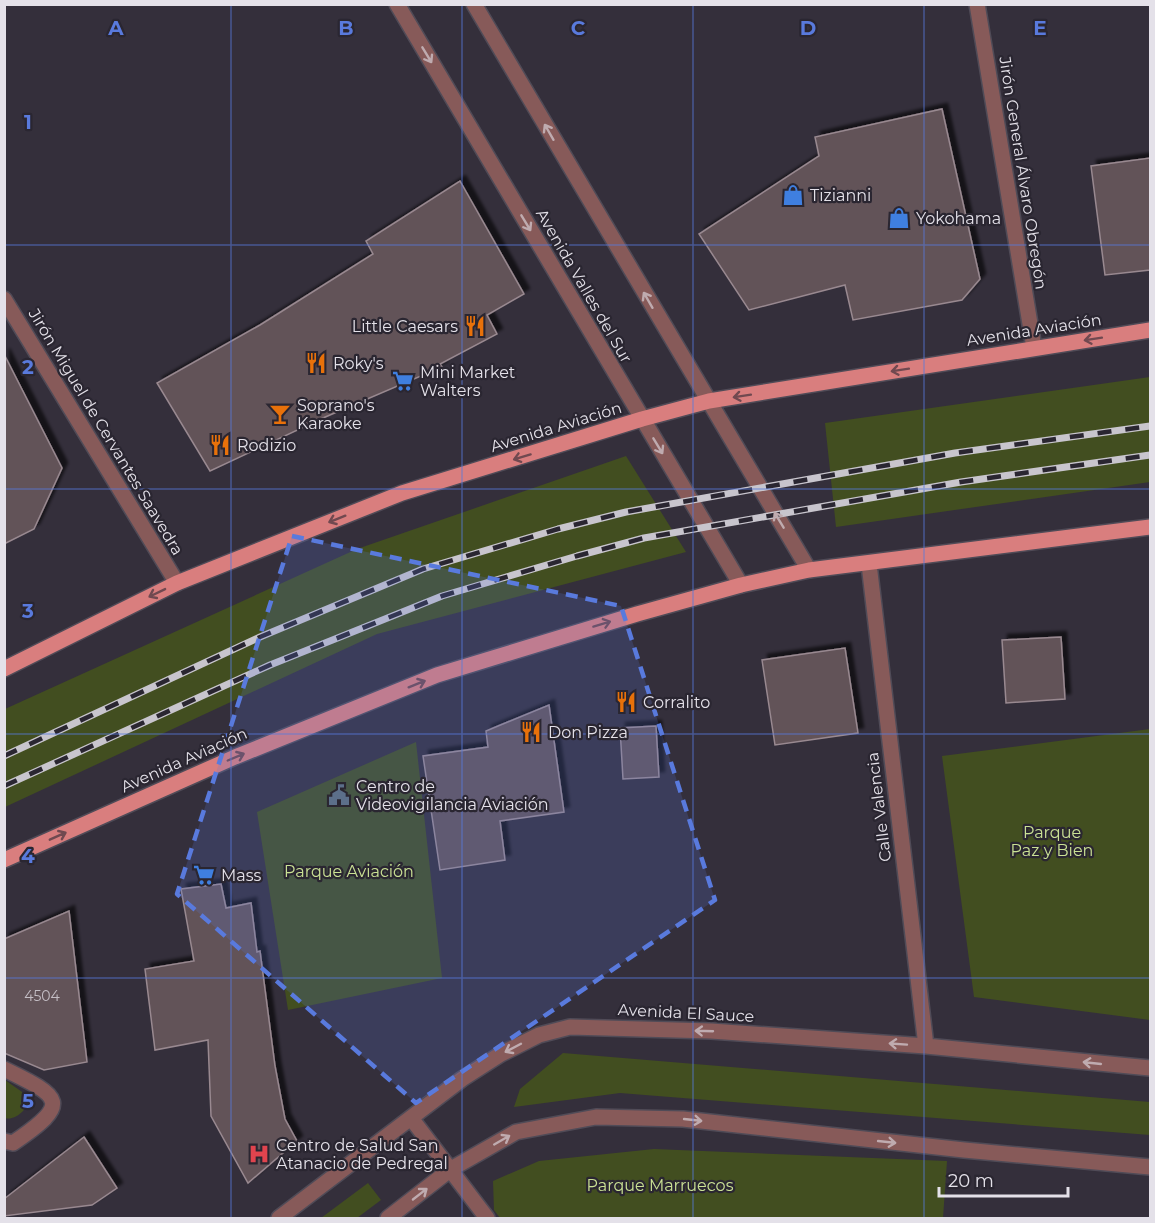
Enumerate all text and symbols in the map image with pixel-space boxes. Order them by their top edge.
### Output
text: A [107,16,124,40]
text: B [338,16,354,40]
text: C [571,16,586,40]
text: D [800,16,816,40]
text: E [1033,16,1047,40]
one-way arrow [422,46,434,63]
street label: Jirón General Álvaro Obregón [995,54,1051,291]
text: 1 [24,110,32,134]
one-way arrow [543,124,555,141]
shop icon: Tizianni [781,183,805,207]
place label: Tizianni [810,186,871,205]
street label: Avenida Valles del Sur [532,206,636,366]
shop icon: Yokohama [887,206,911,230]
place label: Yokohama [916,209,1001,228]
one-way arrow [521,214,533,231]
one-way arrow [642,292,654,309]
street label: Jirón Miguel de Cervantes Saavedra [24,304,187,559]
street label: Avenida Aviación [965,310,1103,350]
restaurant icon: Little Caesars [463,314,487,338]
place label: Little Caesars [352,317,458,336]
one-way arrow [1083,333,1103,344]
restaurant icon: Roky's [304,351,328,375]
place label: Roky's [333,354,384,373]
text: 2 [22,355,34,379]
place label: Mini Market Walters [420,363,516,400]
one-way arrow [891,364,911,375]
supermarket icon: Mini Market Walters [391,369,415,393]
one-way arrow [733,391,752,402]
place label: Soprano's Karaoke [297,396,375,433]
street label: Avenida Aviación [488,398,624,456]
bar icon: Soprano's Karaoke [268,402,292,426]
restaurant icon: Rodizio [208,433,232,457]
place label: Rodizio [237,436,296,455]
one-way arrow [652,437,664,454]
one-way arrow [513,452,532,463]
one-way arrow [772,512,784,529]
one-way arrow [328,514,347,525]
one-way arrow [148,588,166,599]
text: 3 [21,599,34,623]
one-way arrow [592,618,611,629]
one-way arrow [407,677,426,688]
restaurant icon: Corralito [614,690,638,714]
place label: Corralito [643,693,710,712]
restaurant icon: Don Pizza [519,720,543,744]
place label: Don Pizza [548,723,628,742]
street label: Avenida Aviación [118,724,250,796]
one-way arrow [226,751,245,762]
street label: Calle Valencia [863,751,895,863]
place label: Centro de Videovigilancia Aviación [356,777,549,814]
public building icon: Centro de Videovigilancia Aviación [327,783,351,807]
park label: Parque Paz y Bien [1011,823,1093,860]
one-way arrow [48,830,66,841]
text: 4 [21,844,35,868]
park label: Parque Aviación [284,862,414,881]
supermarket icon: Mass [192,863,216,887]
place label: Mass [221,866,262,885]
house number: 4504 [24,987,61,1005]
street label: Avenida El Sauce [617,1000,755,1026]
one-way arrow [694,1025,714,1036]
one-way arrow [889,1038,909,1049]
one-way arrow [504,1043,522,1054]
one-way arrow [1083,1057,1103,1068]
text: 5 [22,1089,34,1113]
one-way arrow [683,1115,702,1126]
one-way arrow [493,1134,510,1146]
place label: Centro de Salud San Atanacio de Pedregal [276,1136,448,1173]
one-way arrow [876,1136,896,1147]
hospital icon: Centro de Salud San Atanacio de Pedregal [247,1142,271,1166]
scale bar [939,1160,1068,1198]
text: 20 m [948,1170,994,1192]
park label: Parque Marruecos [587,1176,734,1195]
one-way arrow [411,1187,427,1200]

